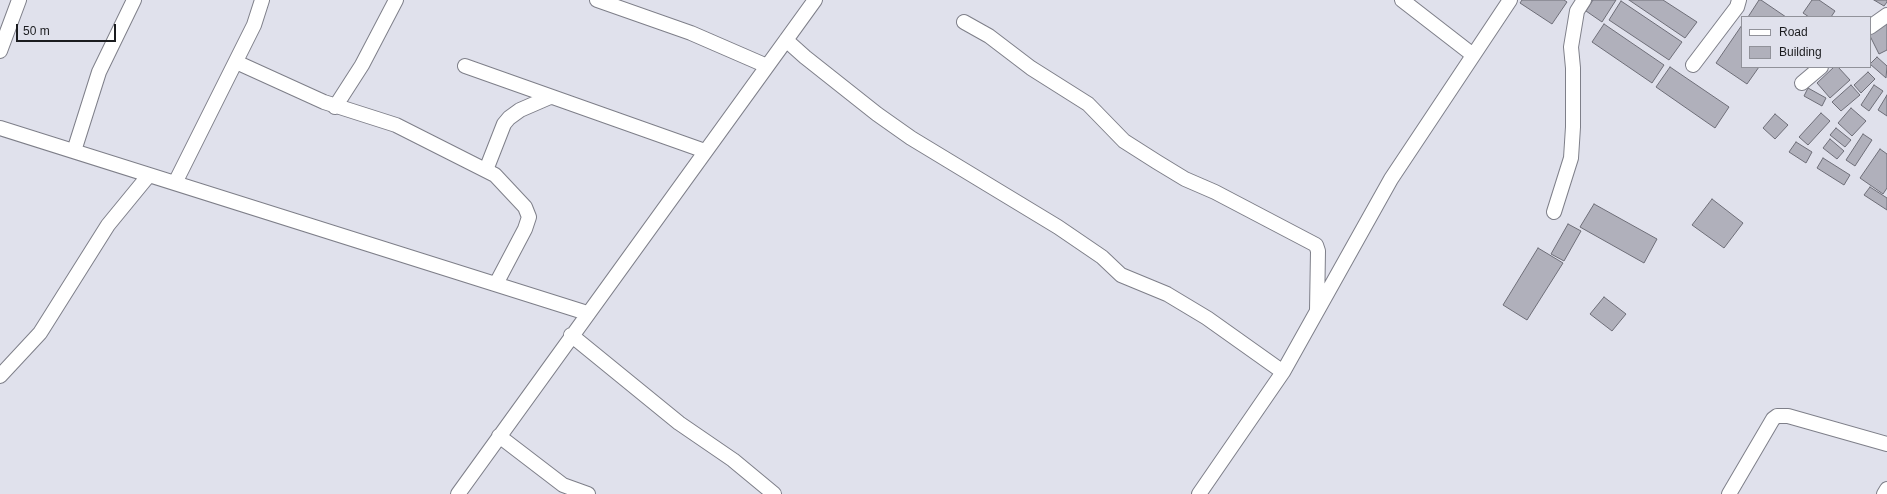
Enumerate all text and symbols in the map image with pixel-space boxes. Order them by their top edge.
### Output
scale bar [18,16,118,42]
legend [1741,16,1871,68]
text: 50 m [23,24,50,38]
text: Road [1779,25,1808,39]
text: Building [1779,45,1822,59]

